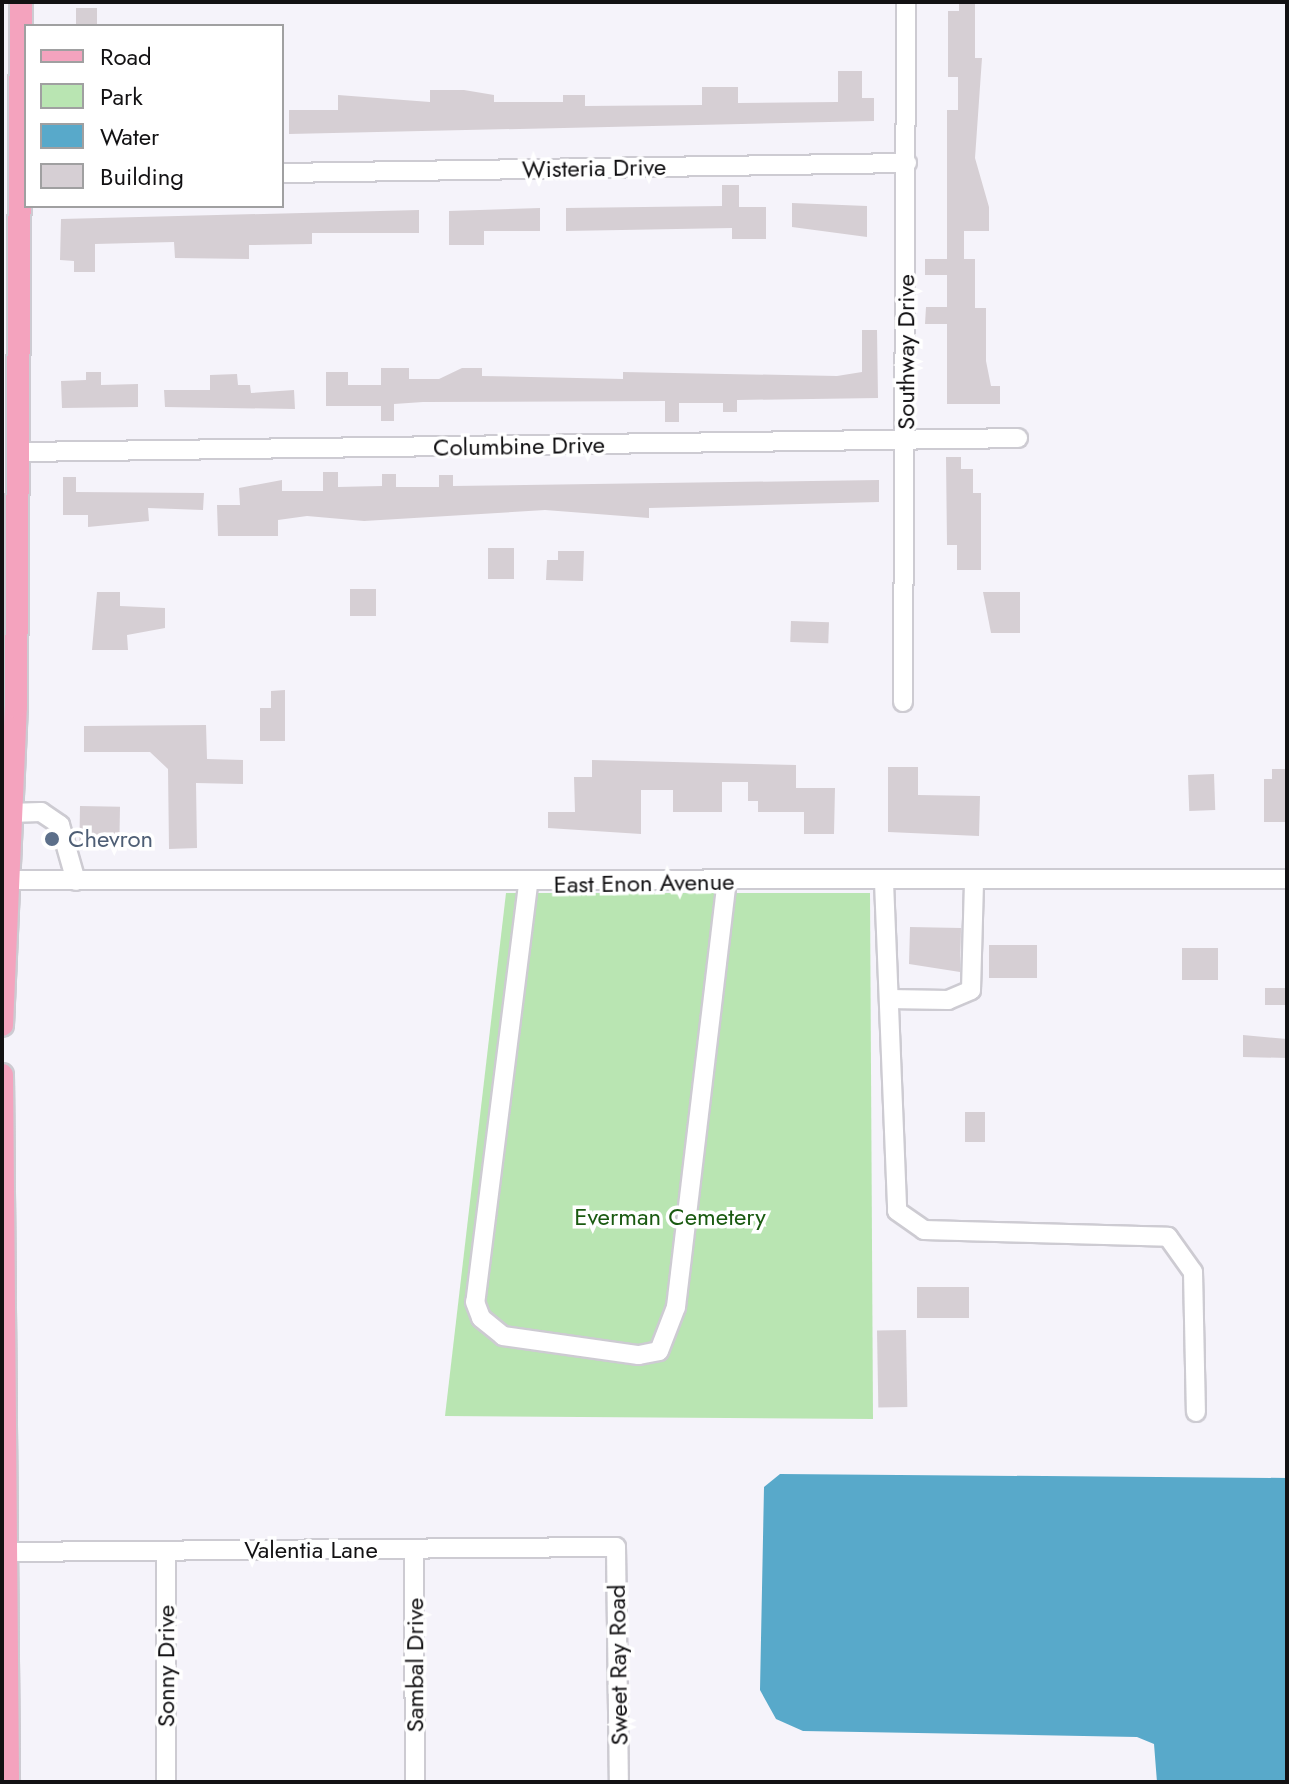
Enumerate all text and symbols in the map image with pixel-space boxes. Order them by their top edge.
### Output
legend [24,24,284,208]
text: Road [100,39,152,74]
text: Park [100,79,143,114]
text: Water [100,119,159,154]
street label: Wisteria Drive [522,152,666,184]
text: Building [100,159,184,194]
street label: Southway Drive [892,274,920,430]
street label: Columbine Drive [433,430,605,462]
place label: Chevron [68,825,153,853]
marker: Chevron [43,830,61,848]
street label: East Enon Avenue [553,867,735,899]
park label: Everman Cemetery [574,1203,766,1231]
street label: Valentia Lane [244,1536,378,1564]
street label: Sweet Ray Road [602,1584,634,1746]
street label: Sambal Drive [401,1598,429,1732]
street label: Sonny Drive [152,1605,180,1727]

